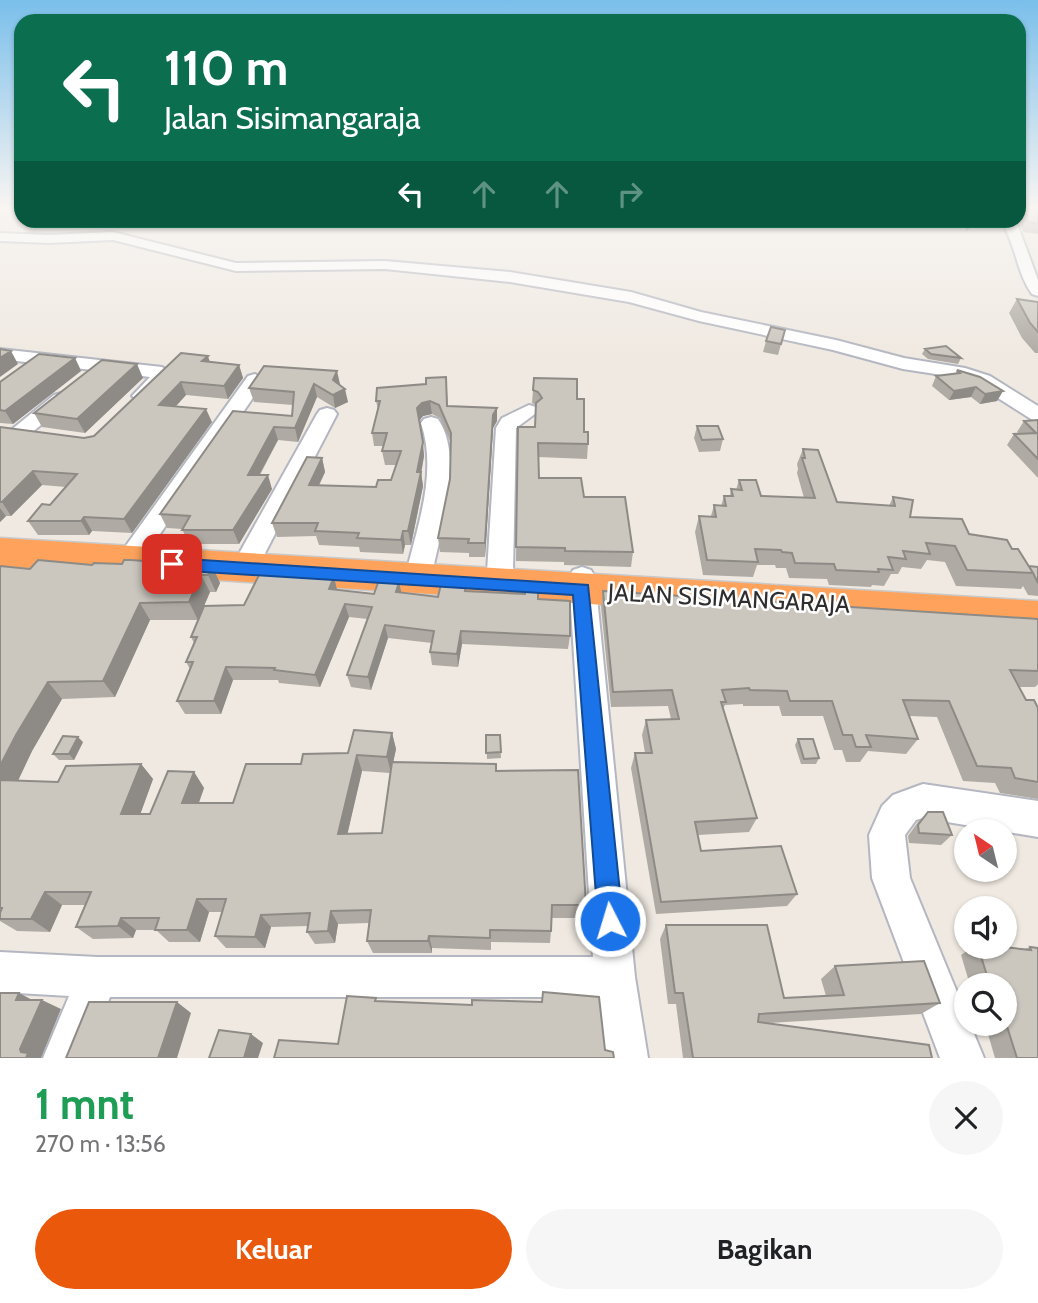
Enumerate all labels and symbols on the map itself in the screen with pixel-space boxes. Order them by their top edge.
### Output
pin [142,534,202,594]
street label: JALAN SISIMANGARAJA [606,577,851,619]
north arrow [954,819,1017,882]
position arrow [573,884,647,958]

